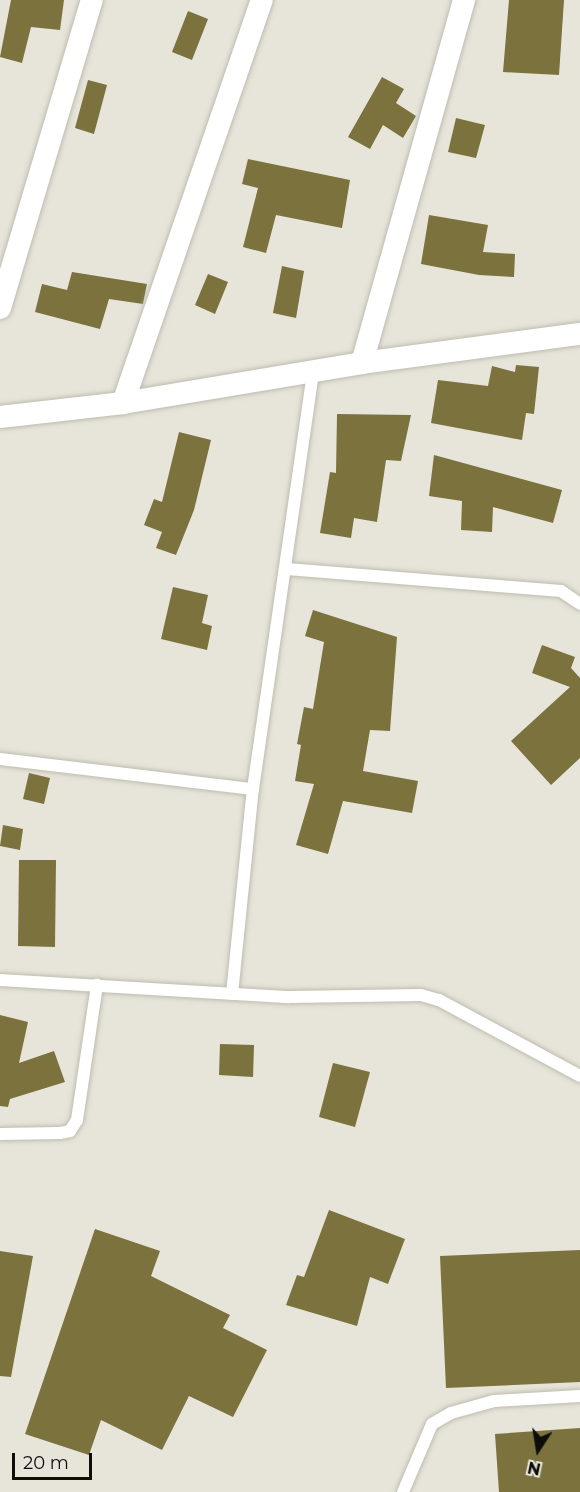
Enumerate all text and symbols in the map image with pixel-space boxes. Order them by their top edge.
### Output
north arrow [508,1420,568,1480]
scale bar [15,1441,94,1479]
text: 20 m [23,1452,69,1474]
text: N [526,1457,542,1479]

